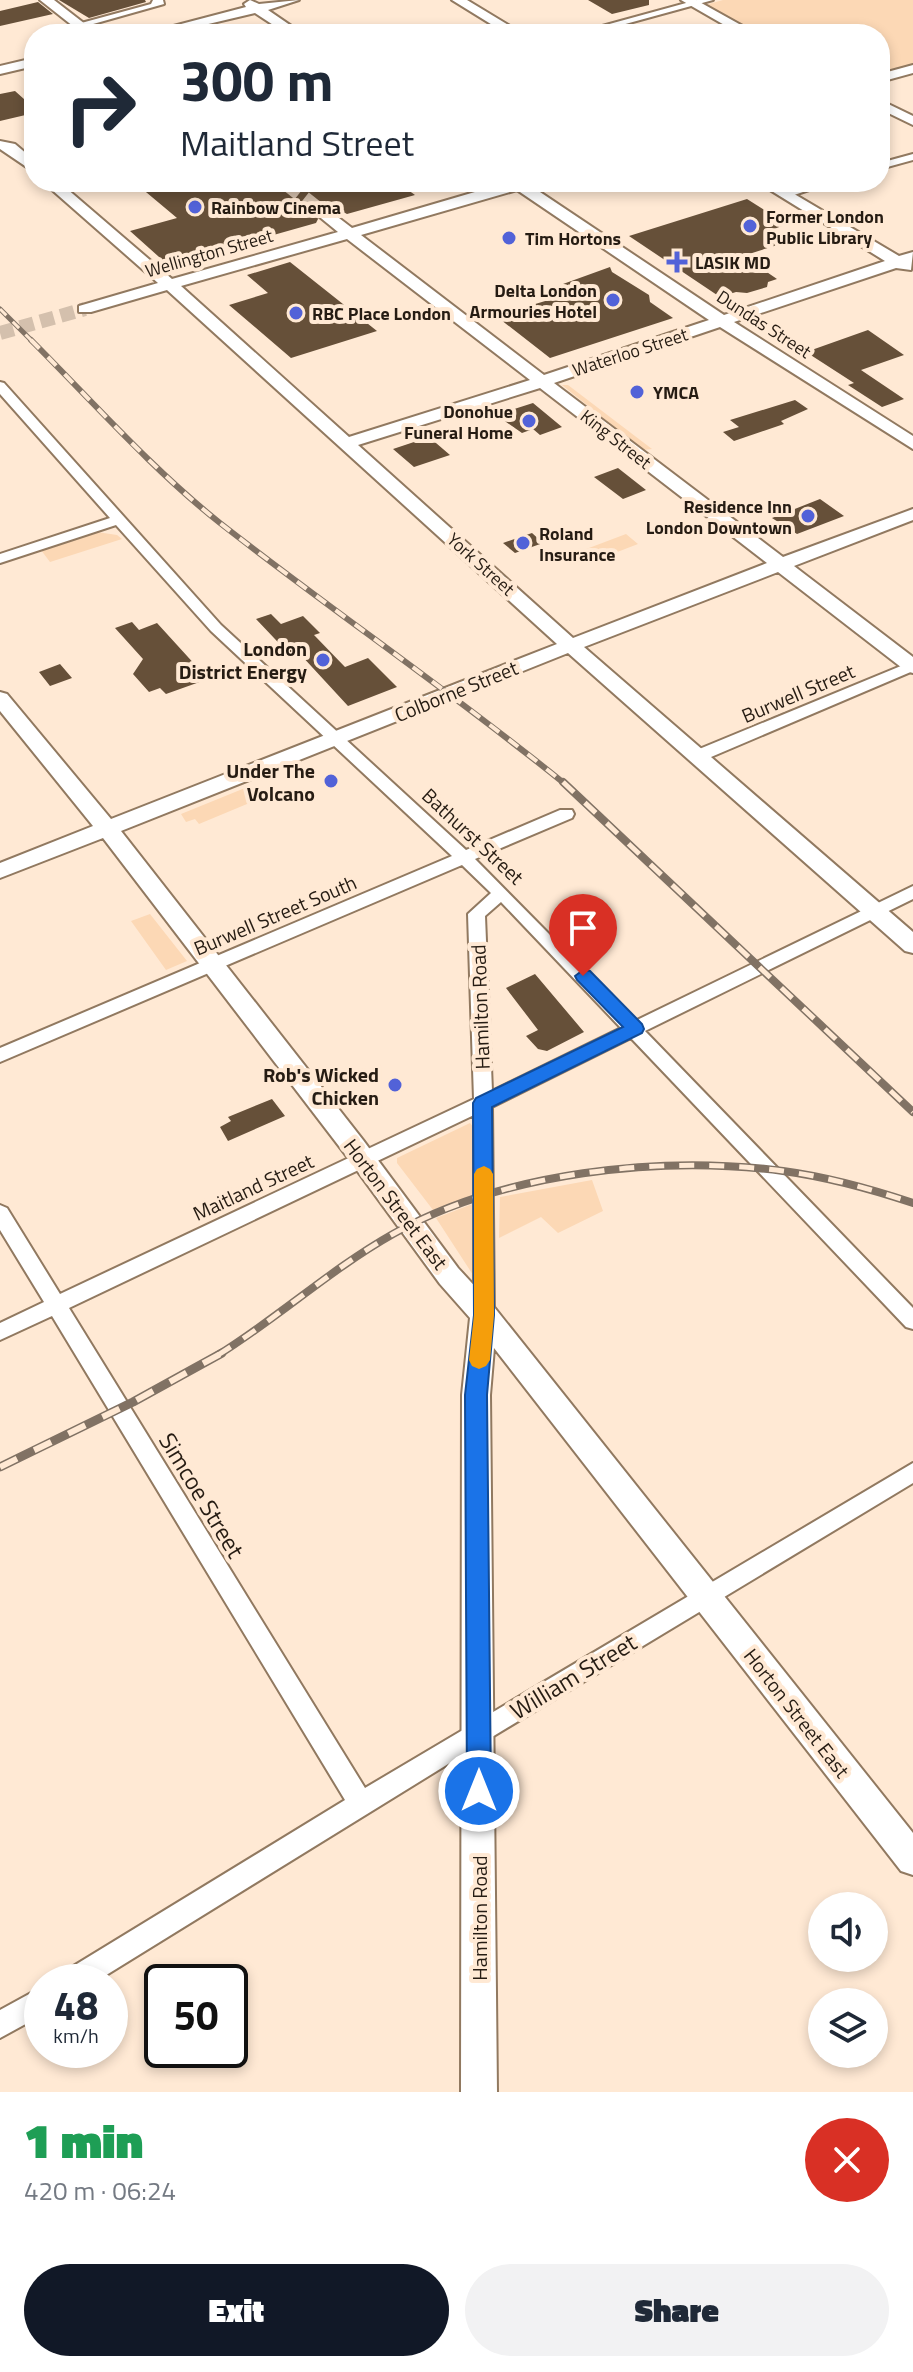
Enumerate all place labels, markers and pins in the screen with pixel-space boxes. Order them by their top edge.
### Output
place label: Rainbow Cinema [211,194,341,221]
marker: Rainbow Cinema [186,198,204,216]
place label: Former London Public Library [766,203,884,251]
marker: Former London Public Library [741,217,759,235]
place label: Tim Hortons [525,225,621,252]
marker: Tim Hortons [500,229,518,247]
place label: LASIK MD [695,249,771,276]
marker: LASIK MD [666,251,688,273]
place label: Delta London Armouries Hotel [470,277,597,325]
marker: Delta London Armouries Hotel [604,291,622,309]
place label: RBC Place London [312,300,451,327]
marker: RBC Place London [287,304,305,322]
place label: YMCA [653,379,699,406]
marker: YMCA [628,383,646,401]
place label: Donohue Funeral Home [404,398,513,446]
marker: Donohue Funeral Home [520,412,538,430]
place label: Residence Inn London Downtown [646,493,792,541]
marker: Residence Inn London Downtown [799,507,817,525]
place label: Roland Insurance [539,520,616,568]
marker: Roland Insurance [514,534,532,552]
place label: London District Energy [179,633,307,687]
marker: London District Energy [314,651,332,669]
place label: Under The Volcano [226,755,315,809]
marker: Under The Volcano [322,772,340,790]
pin [549,894,617,976]
place label: Rob's Wicked Chicken [263,1059,379,1113]
marker: Rob's Wicked Chicken [386,1076,404,1094]

